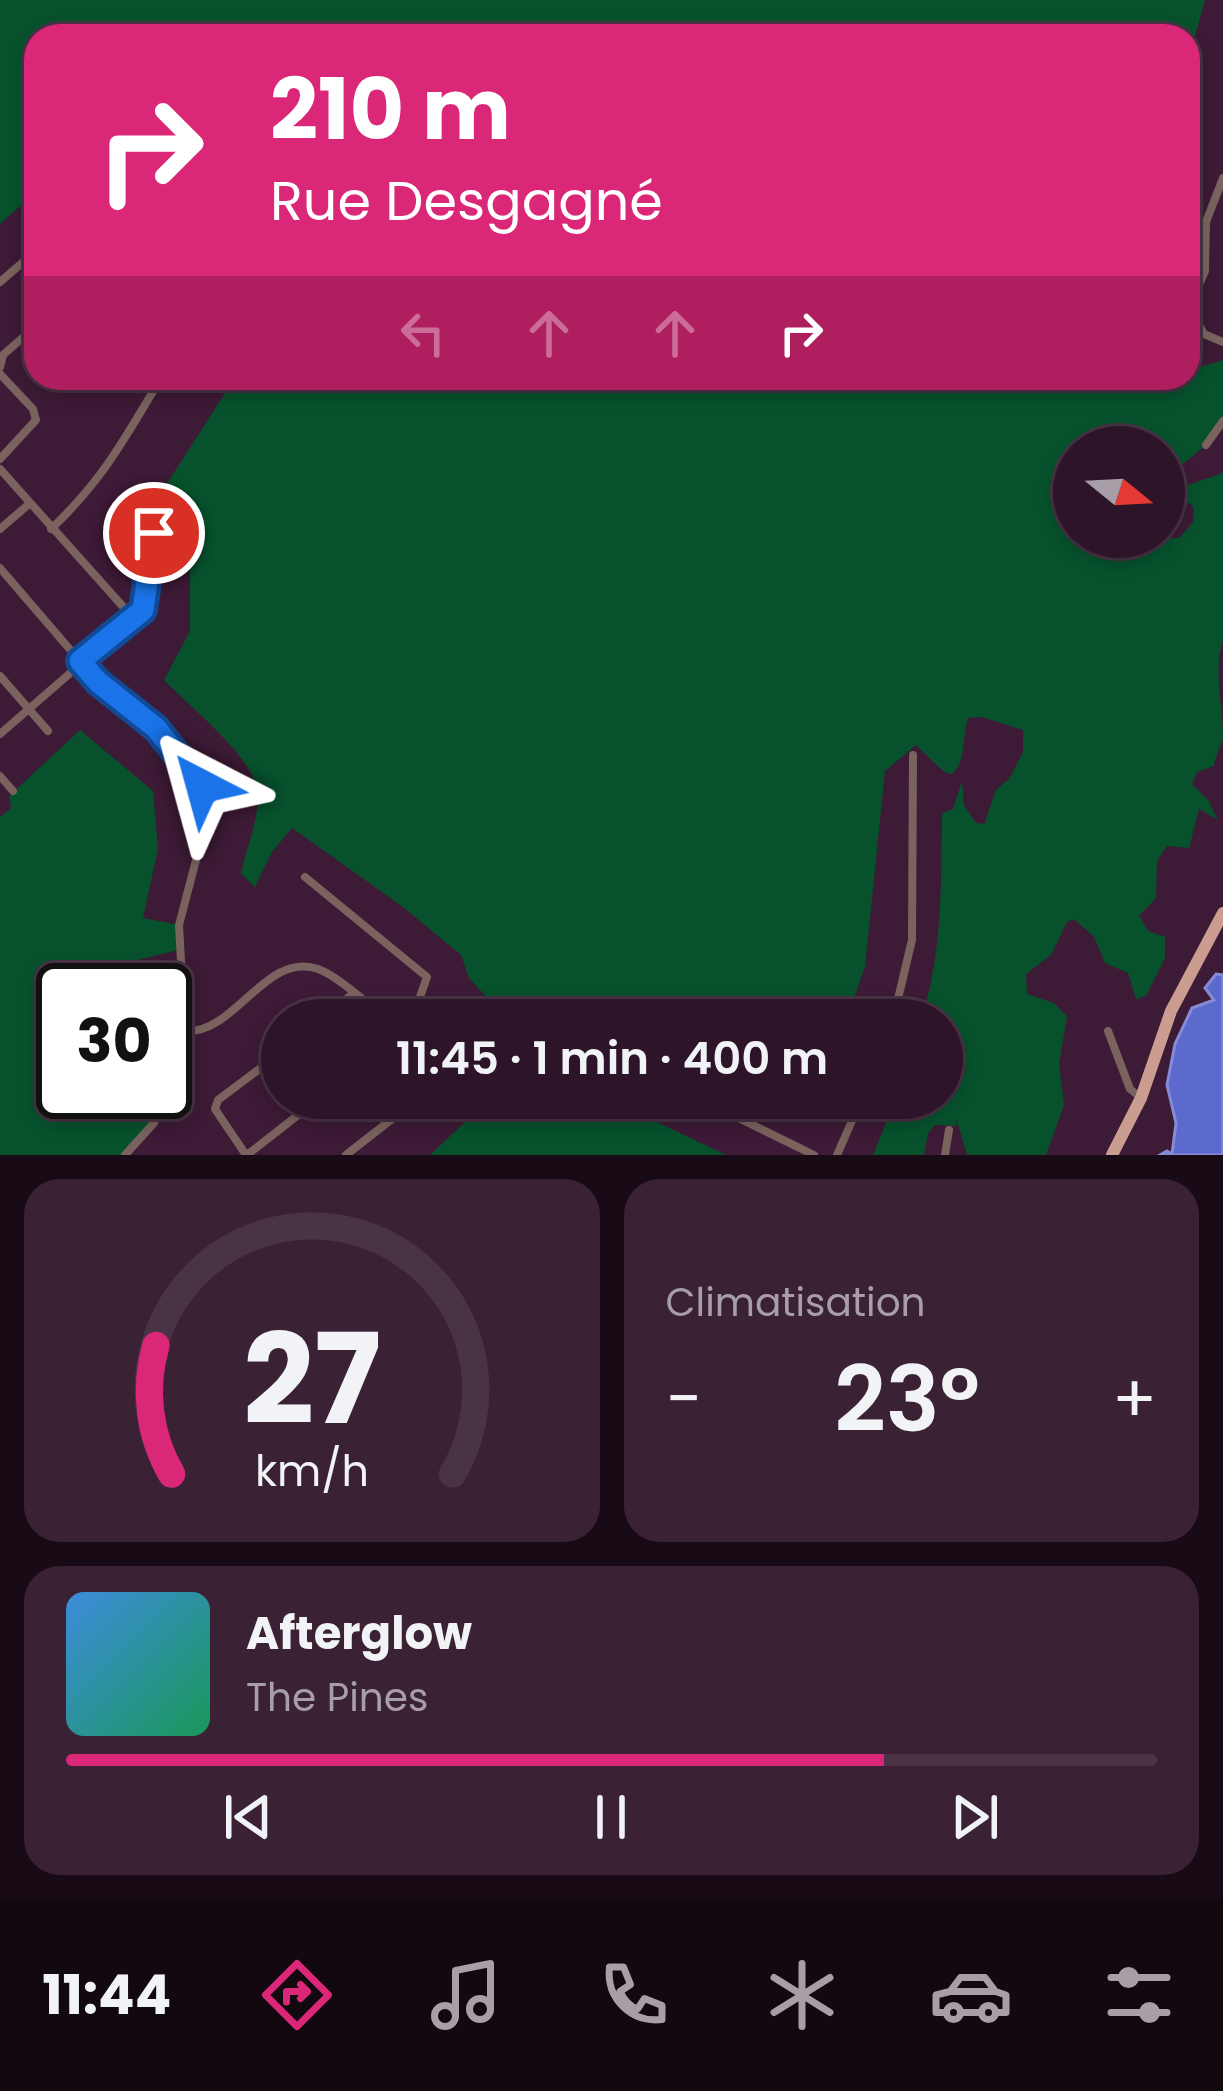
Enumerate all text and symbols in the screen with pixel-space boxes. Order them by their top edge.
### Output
text: 210 m [270,51,511,168]
icon: right [72,72,228,228]
text: Rue Desgagné [270,163,663,239]
icon: left [390,300,456,366]
icon: ahead [516,300,582,366]
icon: ahead [642,300,708,366]
icon: right [768,300,834,366]
north arrow [1053,426,1185,558]
map controls [1053,426,1185,558]
pin [103,482,205,584]
icon: arrive [121,500,187,566]
position arrow [139,723,265,849]
speed limit sign: 30 [36,963,192,1119]
text: 11:45 · 1 min · 400 m [396,1027,828,1090]
text: Climatisation [666,1275,926,1330]
text: 27 [243,1292,381,1467]
text: 23° [834,1336,980,1463]
text: − [666,1353,702,1445]
text: + [1112,1353,1157,1445]
text: km/h [255,1440,369,1500]
text: Afterglow [246,1602,472,1665]
text: The Pines [246,1670,428,1725]
icon: previous [215,1784,281,1850]
icon: pause [578,1784,644,1850]
icon: next [942,1784,1008,1850]
icon: directions [255,1953,339,2037]
icon: music [424,1953,508,2037]
icon: phone [592,1953,676,2037]
icon: climate [760,1953,844,2037]
icon: car [929,1953,1013,2037]
icon: filters [1097,1953,1181,2037]
text: 11:44 [42,1957,171,2033]

